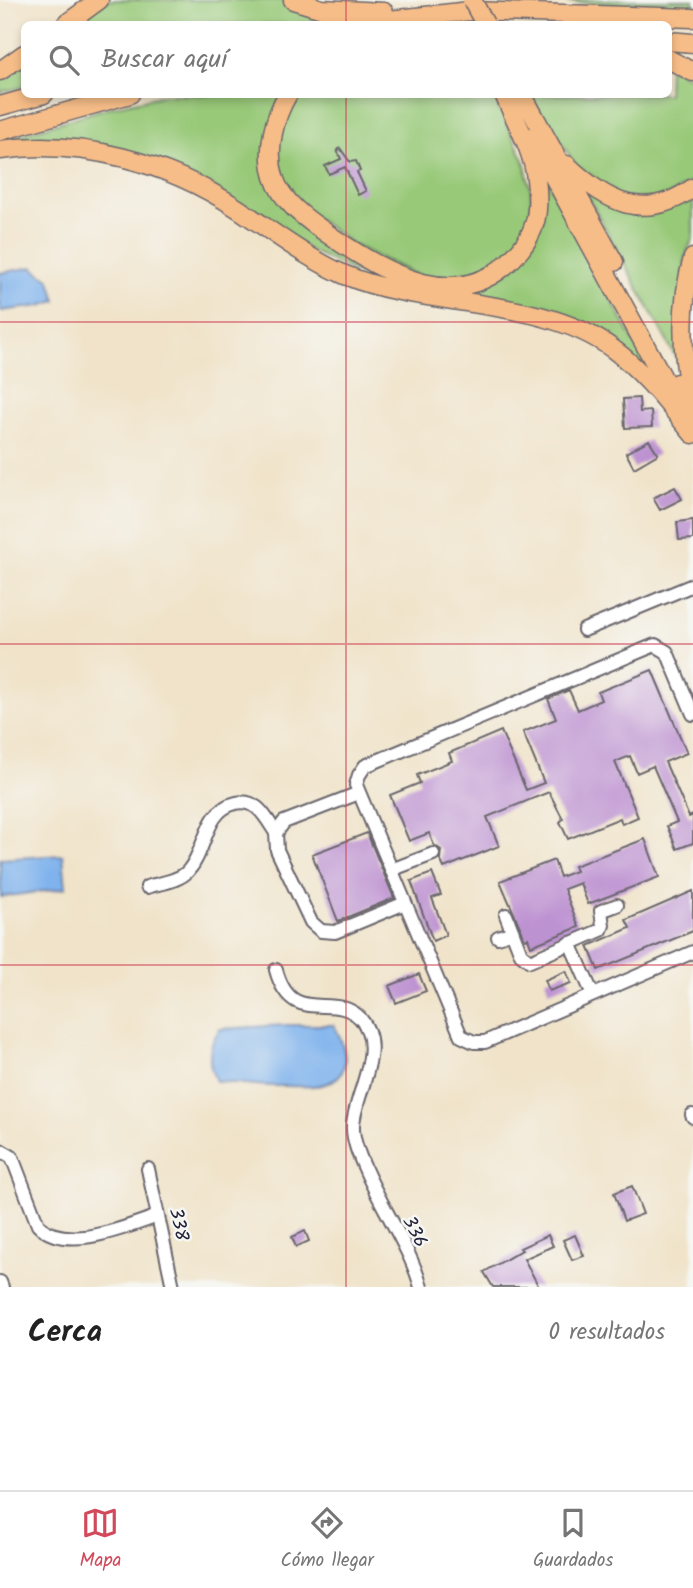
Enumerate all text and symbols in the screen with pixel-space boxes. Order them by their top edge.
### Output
search box [21,21,672,98]
text: Buscar aquí [101,39,227,81]
icon: search [45,41,83,79]
street label: 338 [160,1205,196,1244]
street label: 336 [394,1211,435,1253]
text: Cerca [28,1309,102,1357]
text: 0 resultados [548,1315,665,1351]
tab: Mapa [80,1504,121,1576]
tab: Cómo llegar [280,1504,374,1576]
tab: Guardados [533,1504,613,1576]

